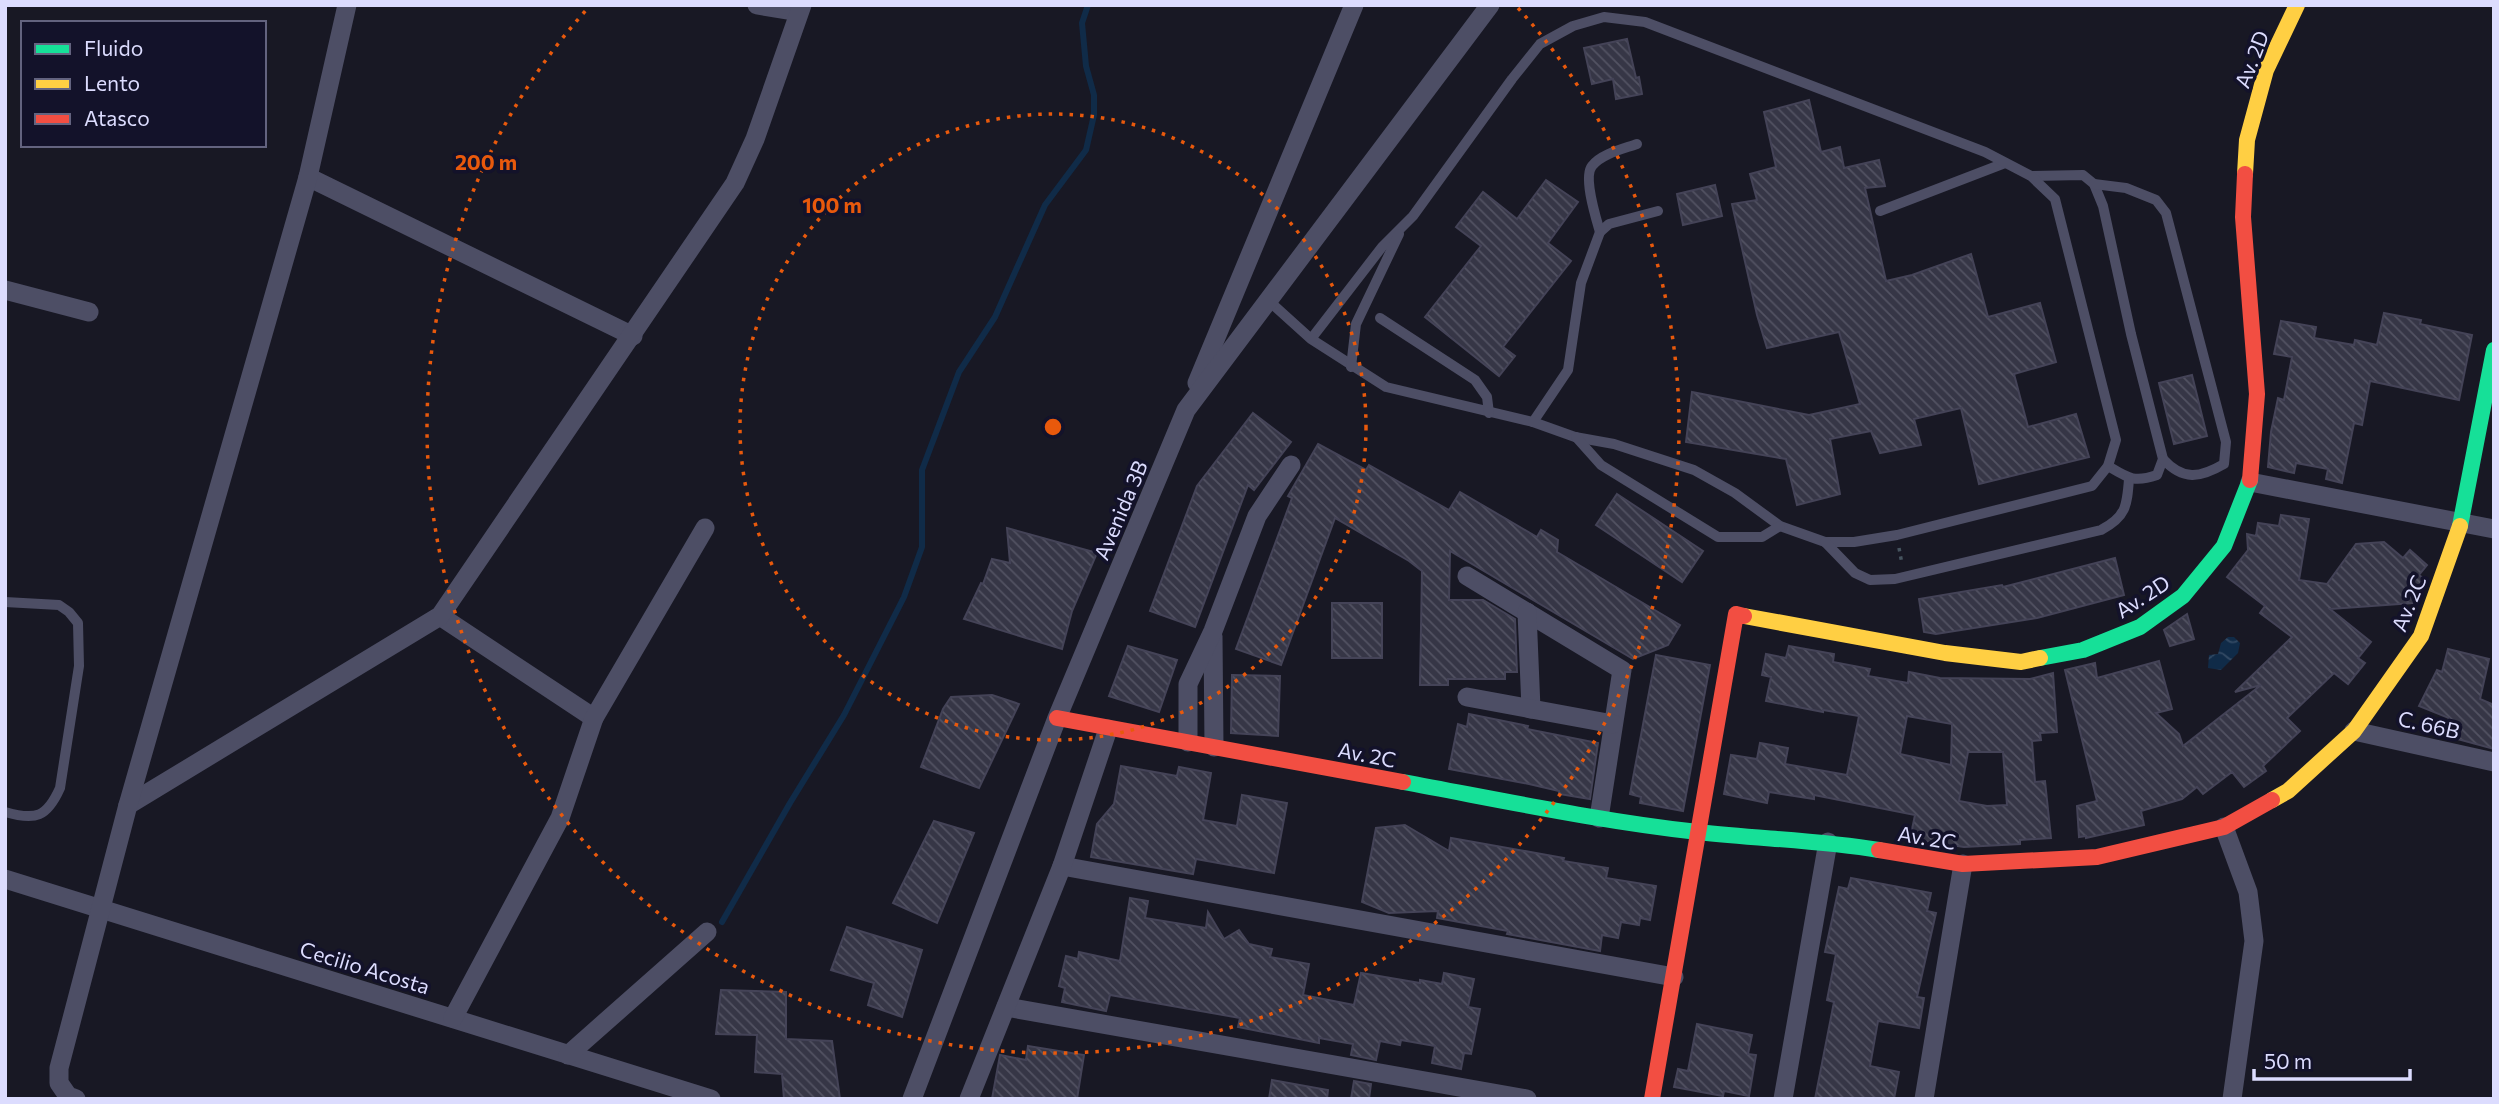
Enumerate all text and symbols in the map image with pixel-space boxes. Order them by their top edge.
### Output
legend [21,21,266,147]
street label: Av. 2D [2229,27,2273,91]
text: Fluido [84,35,143,60]
text: Lento [84,70,140,95]
text: Atasco [84,105,150,130]
text: 200 m [455,149,517,174]
text: 100 m [802,192,862,217]
centre of rings [1041,415,1065,439]
street label: Avenida 3B [1088,457,1152,563]
street label: Av. 2D [2110,569,2174,623]
street label: Av. 2C [2385,571,2431,635]
street label: C. 66B [2396,705,2462,743]
street label: Av. 2C [1336,736,1398,772]
street label: Av. 2C [1896,820,1958,854]
street label: Cecilio Acosta [297,935,433,999]
scale bar [2254,1038,2410,1082]
text: 50 m [2264,1048,2312,1073]

